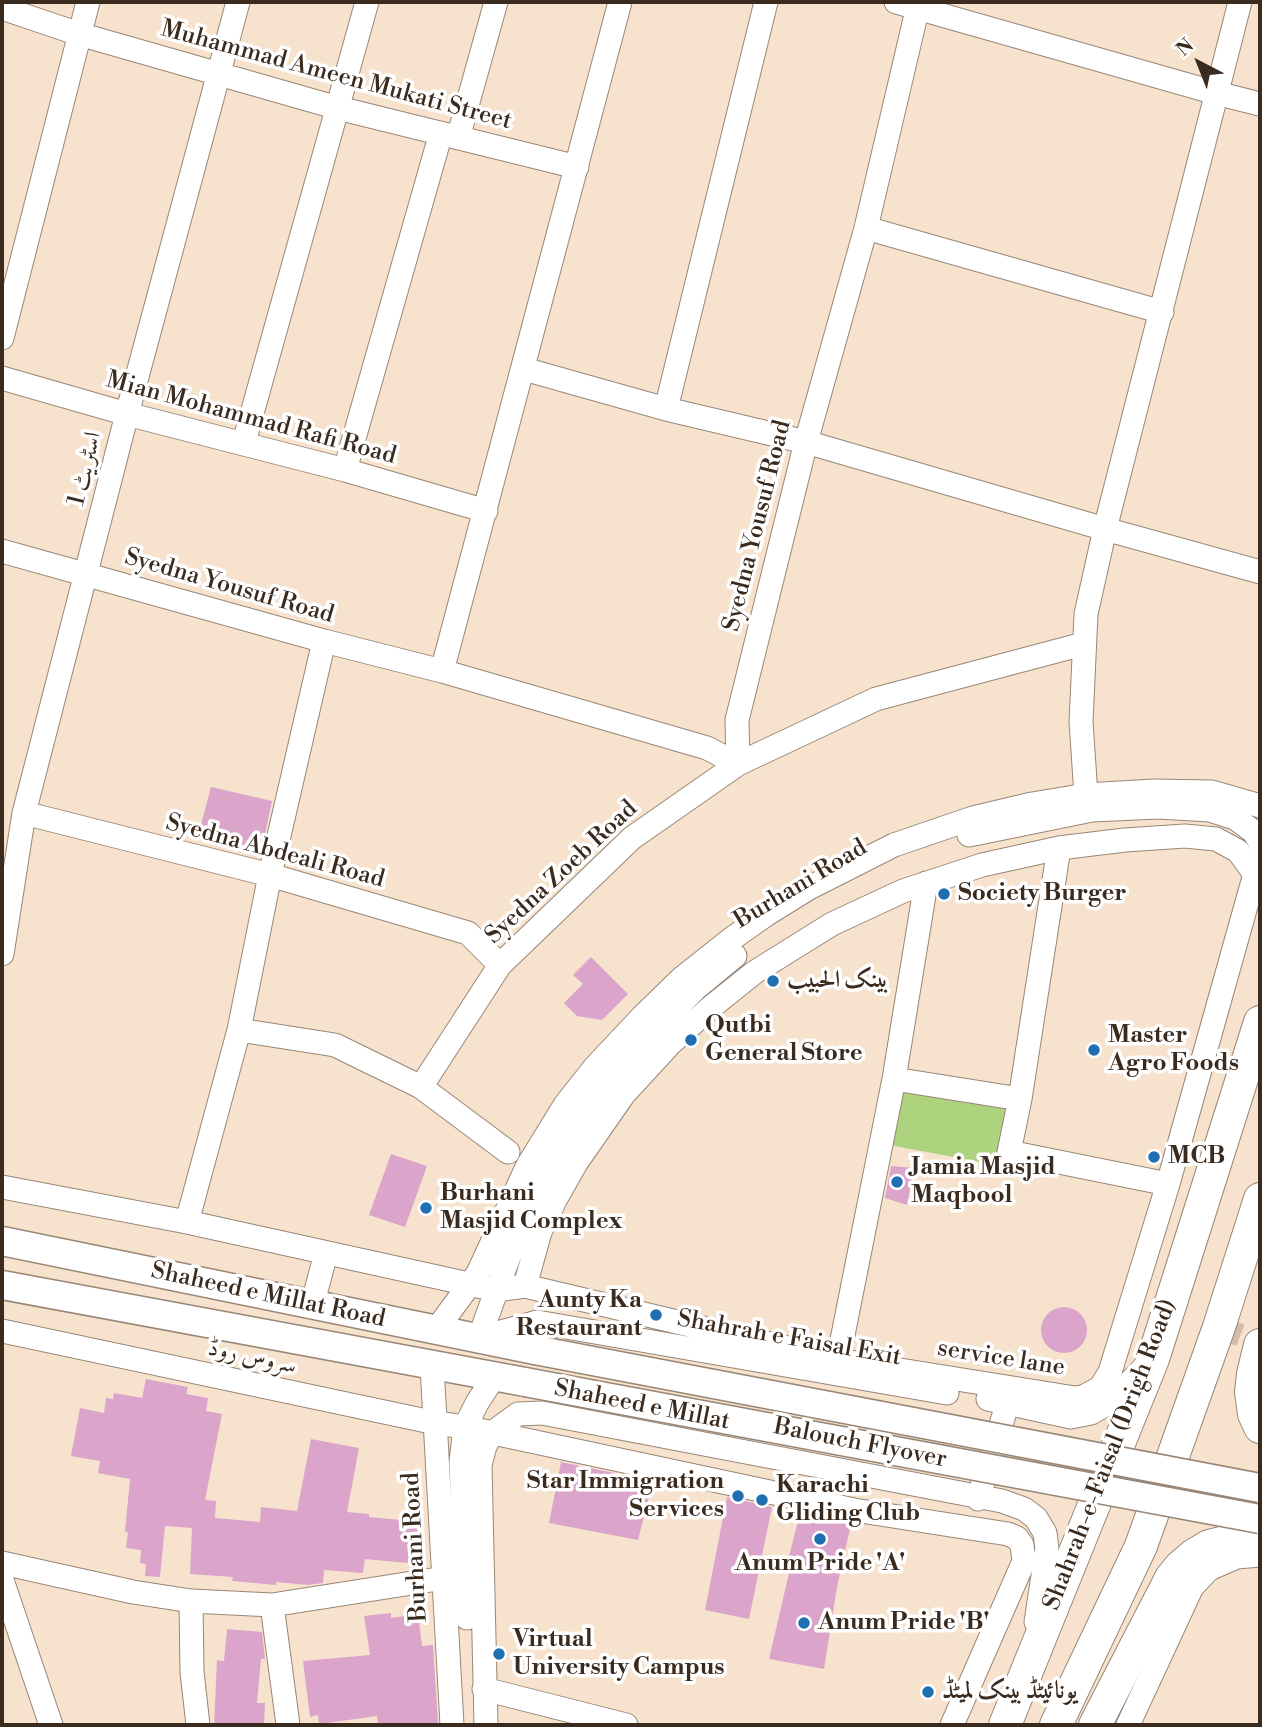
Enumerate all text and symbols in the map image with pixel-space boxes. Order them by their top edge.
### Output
street label: Muhammad Ameen Mukati Street [157,15,515,137]
north arrow [1164,28,1234,98]
text: N [1171,33,1199,61]
street label: Mian Mohammad Rafi Road [103,366,399,472]
street label: Syedna Yousuf Road [718,418,798,634]
street label: اسٹریٹ 1 [63,429,109,509]
street label: Syedna Yousuf Road [121,543,337,631]
street label: Syedna Zoeb Road [480,795,644,951]
street label: Syedna Abdeali Road [163,809,387,895]
street label: Burhani Road [729,834,873,936]
place label: Society Burger [958,880,1126,908]
marker: Society Burger [936,886,952,902]
place label: بينک الحبيب [787,967,889,995]
marker: بينک الحبيب [765,973,781,989]
place label: Qutbi General Store [705,1012,863,1068]
place label: Master Agro Foods [1108,1022,1239,1078]
marker: Qutbi General Store [683,1032,699,1048]
marker: Master Agro Foods [1086,1042,1102,1058]
place label: MCB [1168,1143,1225,1171]
marker: MCB [1146,1149,1162,1165]
place label: Jamia Masjid Maqbool [911,1154,1056,1210]
marker: Jamia Masjid Maqbool [889,1174,905,1190]
place label: Burhani Masjid Complex [440,1180,622,1236]
marker: Burhani Masjid Complex [418,1200,434,1216]
street label: Shaheed e Millat Road [148,1257,388,1335]
place label: Aunty Ka Restaurant [516,1287,642,1343]
street label: Shahrah-e-Faisal (Drigh Road) [1038,1295,1184,1615]
street label: Shahrah e Faisal Exit [675,1305,903,1373]
marker: Aunty Ka Restaurant [648,1307,664,1323]
street label: سروس روڈ [205,1335,299,1381]
street label: service lane [935,1335,1067,1383]
street label: Shaheed e Millat [552,1375,732,1437]
street label: Balouch Flyover [771,1413,949,1475]
place label: Star Immigration Services [527,1468,724,1524]
street label: Burhani Road [398,1471,434,1623]
place label: Karachi Gliding Club [776,1472,920,1528]
marker: Star Immigration Services [730,1488,746,1504]
marker: Karachi Gliding Club [754,1492,770,1508]
marker: Anum Pride 'A' [812,1531,828,1547]
place label: Anum Pride 'A' [735,1550,905,1578]
place label: Anum Pride 'B' [818,1609,989,1637]
marker: Anum Pride 'B' [796,1615,812,1631]
place label: Virtual University Campus [513,1626,725,1682]
marker: Virtual University Campus [491,1646,507,1662]
place label: یونائیٹڈ بینک لمیٹڈ [942,1678,1077,1706]
marker: یونائیٹڈ بینک لمیٹڈ [920,1684,936,1700]

